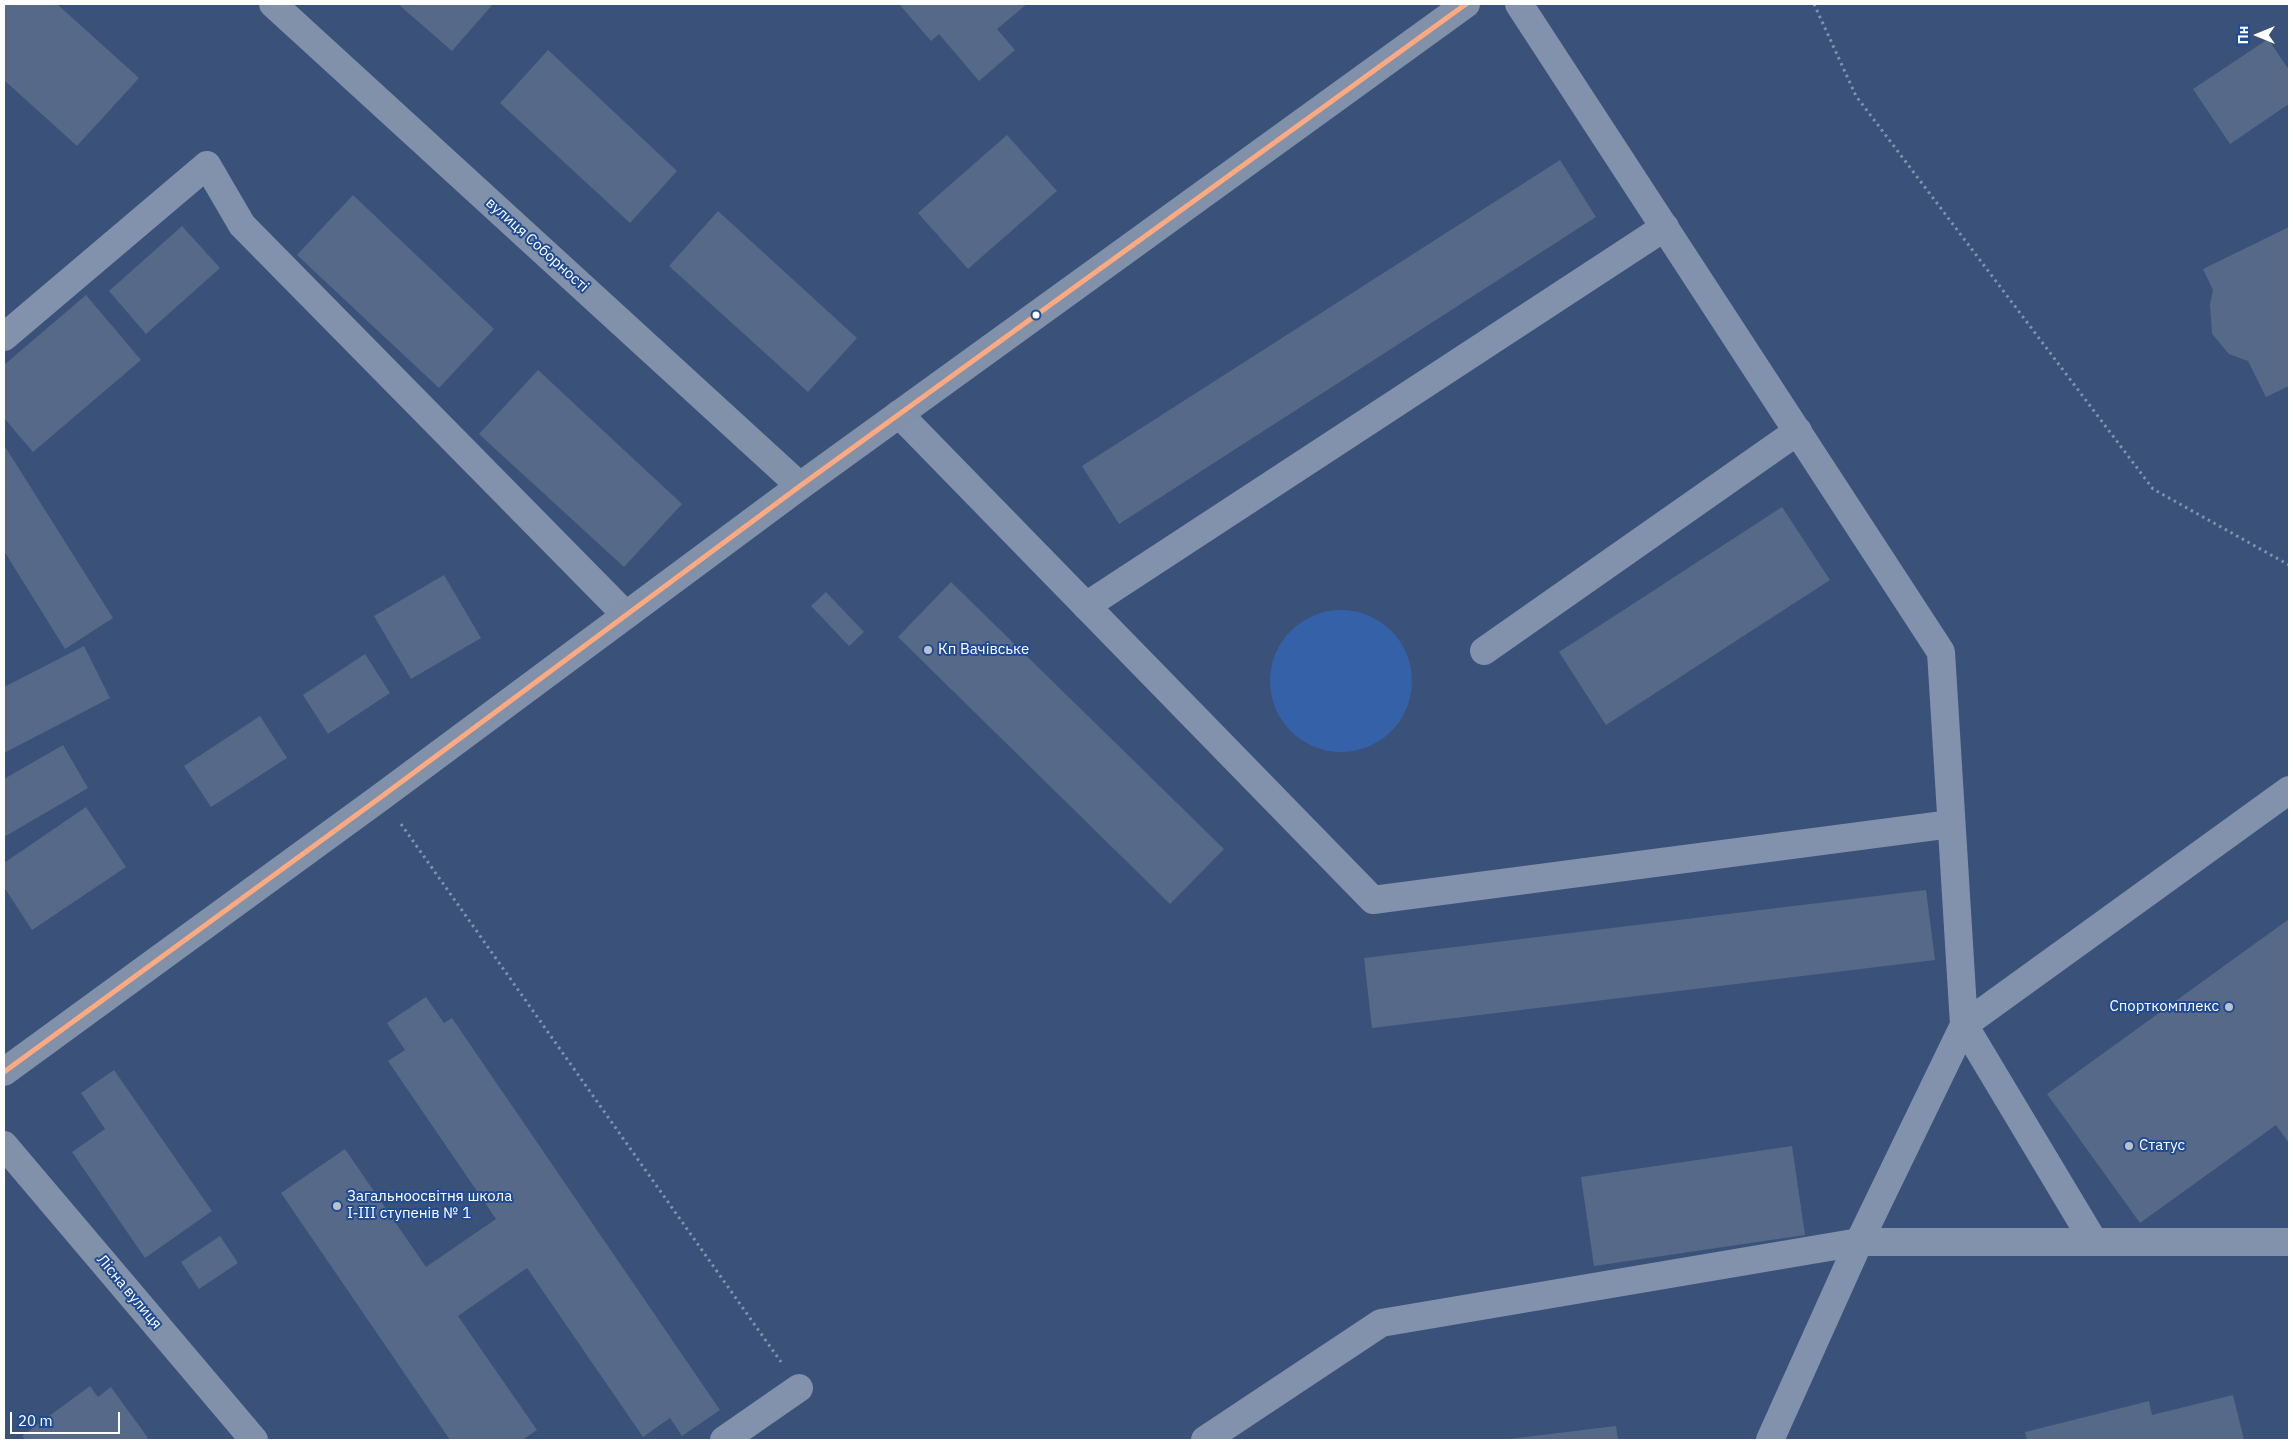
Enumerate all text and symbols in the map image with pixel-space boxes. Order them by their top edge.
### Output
north arrow [2233,10,2283,60]
text: Пн [2234,26,2252,44]
street label: вулиця Соборності [482,194,592,296]
unlabelled marker [1031,310,1041,320]
place label: Кп Вачівське [938,641,1029,659]
marker: Кп Вачівське [922,644,934,656]
place label: Спорткомплекс [2109,998,2219,1016]
marker: Спорткомплекс [2223,1001,2235,1013]
place label: Статус [2139,1137,2185,1155]
marker: Статус [2123,1140,2135,1152]
place label: Загальноосвітня школа І-ІІІ ступенів № 1 [347,1188,512,1223]
marker: Загальноосвітня школа І-ІІІ ступенів № 1 [331,1200,343,1212]
street label: Лісна вулиця [93,1251,165,1333]
scale bar [12,1402,122,1434]
text: 20 m [18,1411,53,1430]

